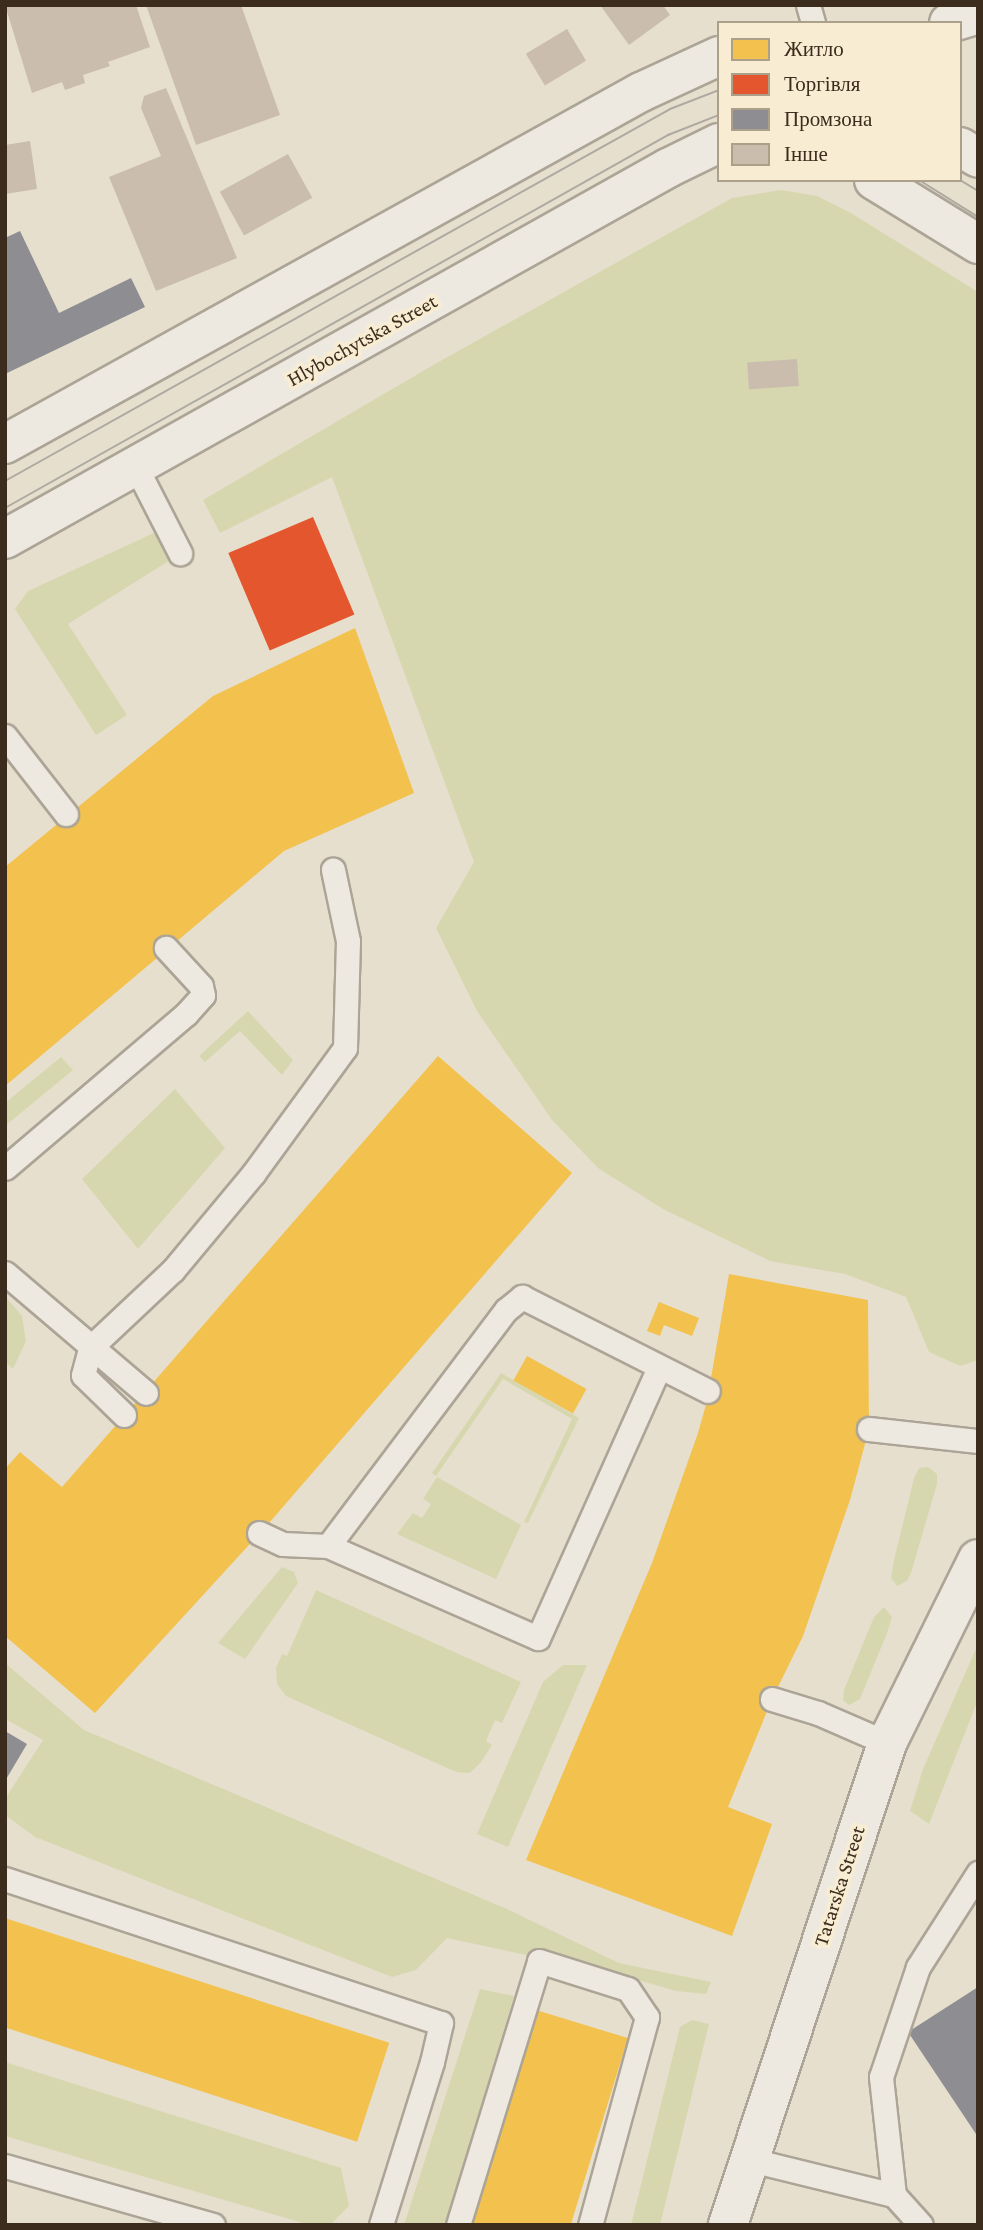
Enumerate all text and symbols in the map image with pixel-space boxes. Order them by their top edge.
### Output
legend [717,21,962,182]
text: Житло [784,37,844,61]
text: Торгівля [784,72,860,96]
text: Промзона [784,107,872,131]
text: Інше [784,142,828,166]
street label: Hlybochytska Street [283,288,441,392]
street label: Tatarska Street [808,1823,870,1949]

